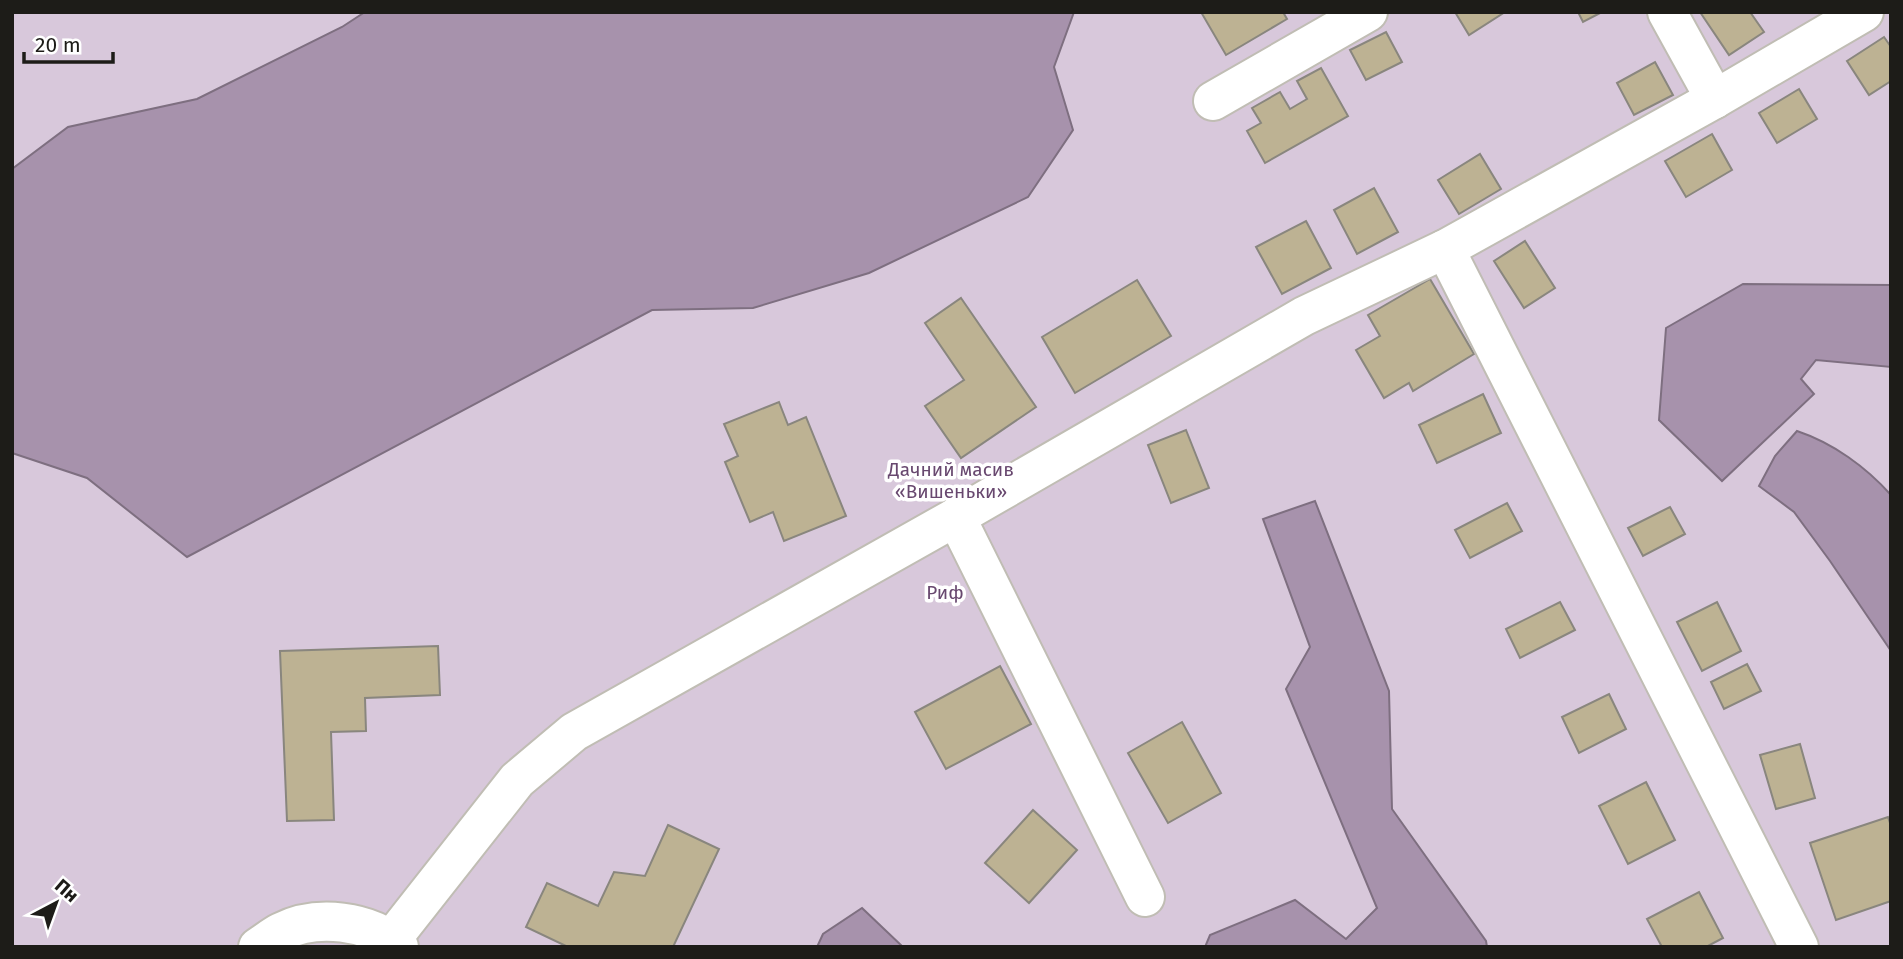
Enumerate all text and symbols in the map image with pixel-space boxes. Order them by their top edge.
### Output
scale bar [24,21,114,65]
text: 20 m [35,32,81,58]
park label: Дачний масив «Вишеньки» [887,458,1014,503]
park label: Риф [926,581,964,604]
north arrow [21,868,91,938]
text: Пн [50,874,83,907]

